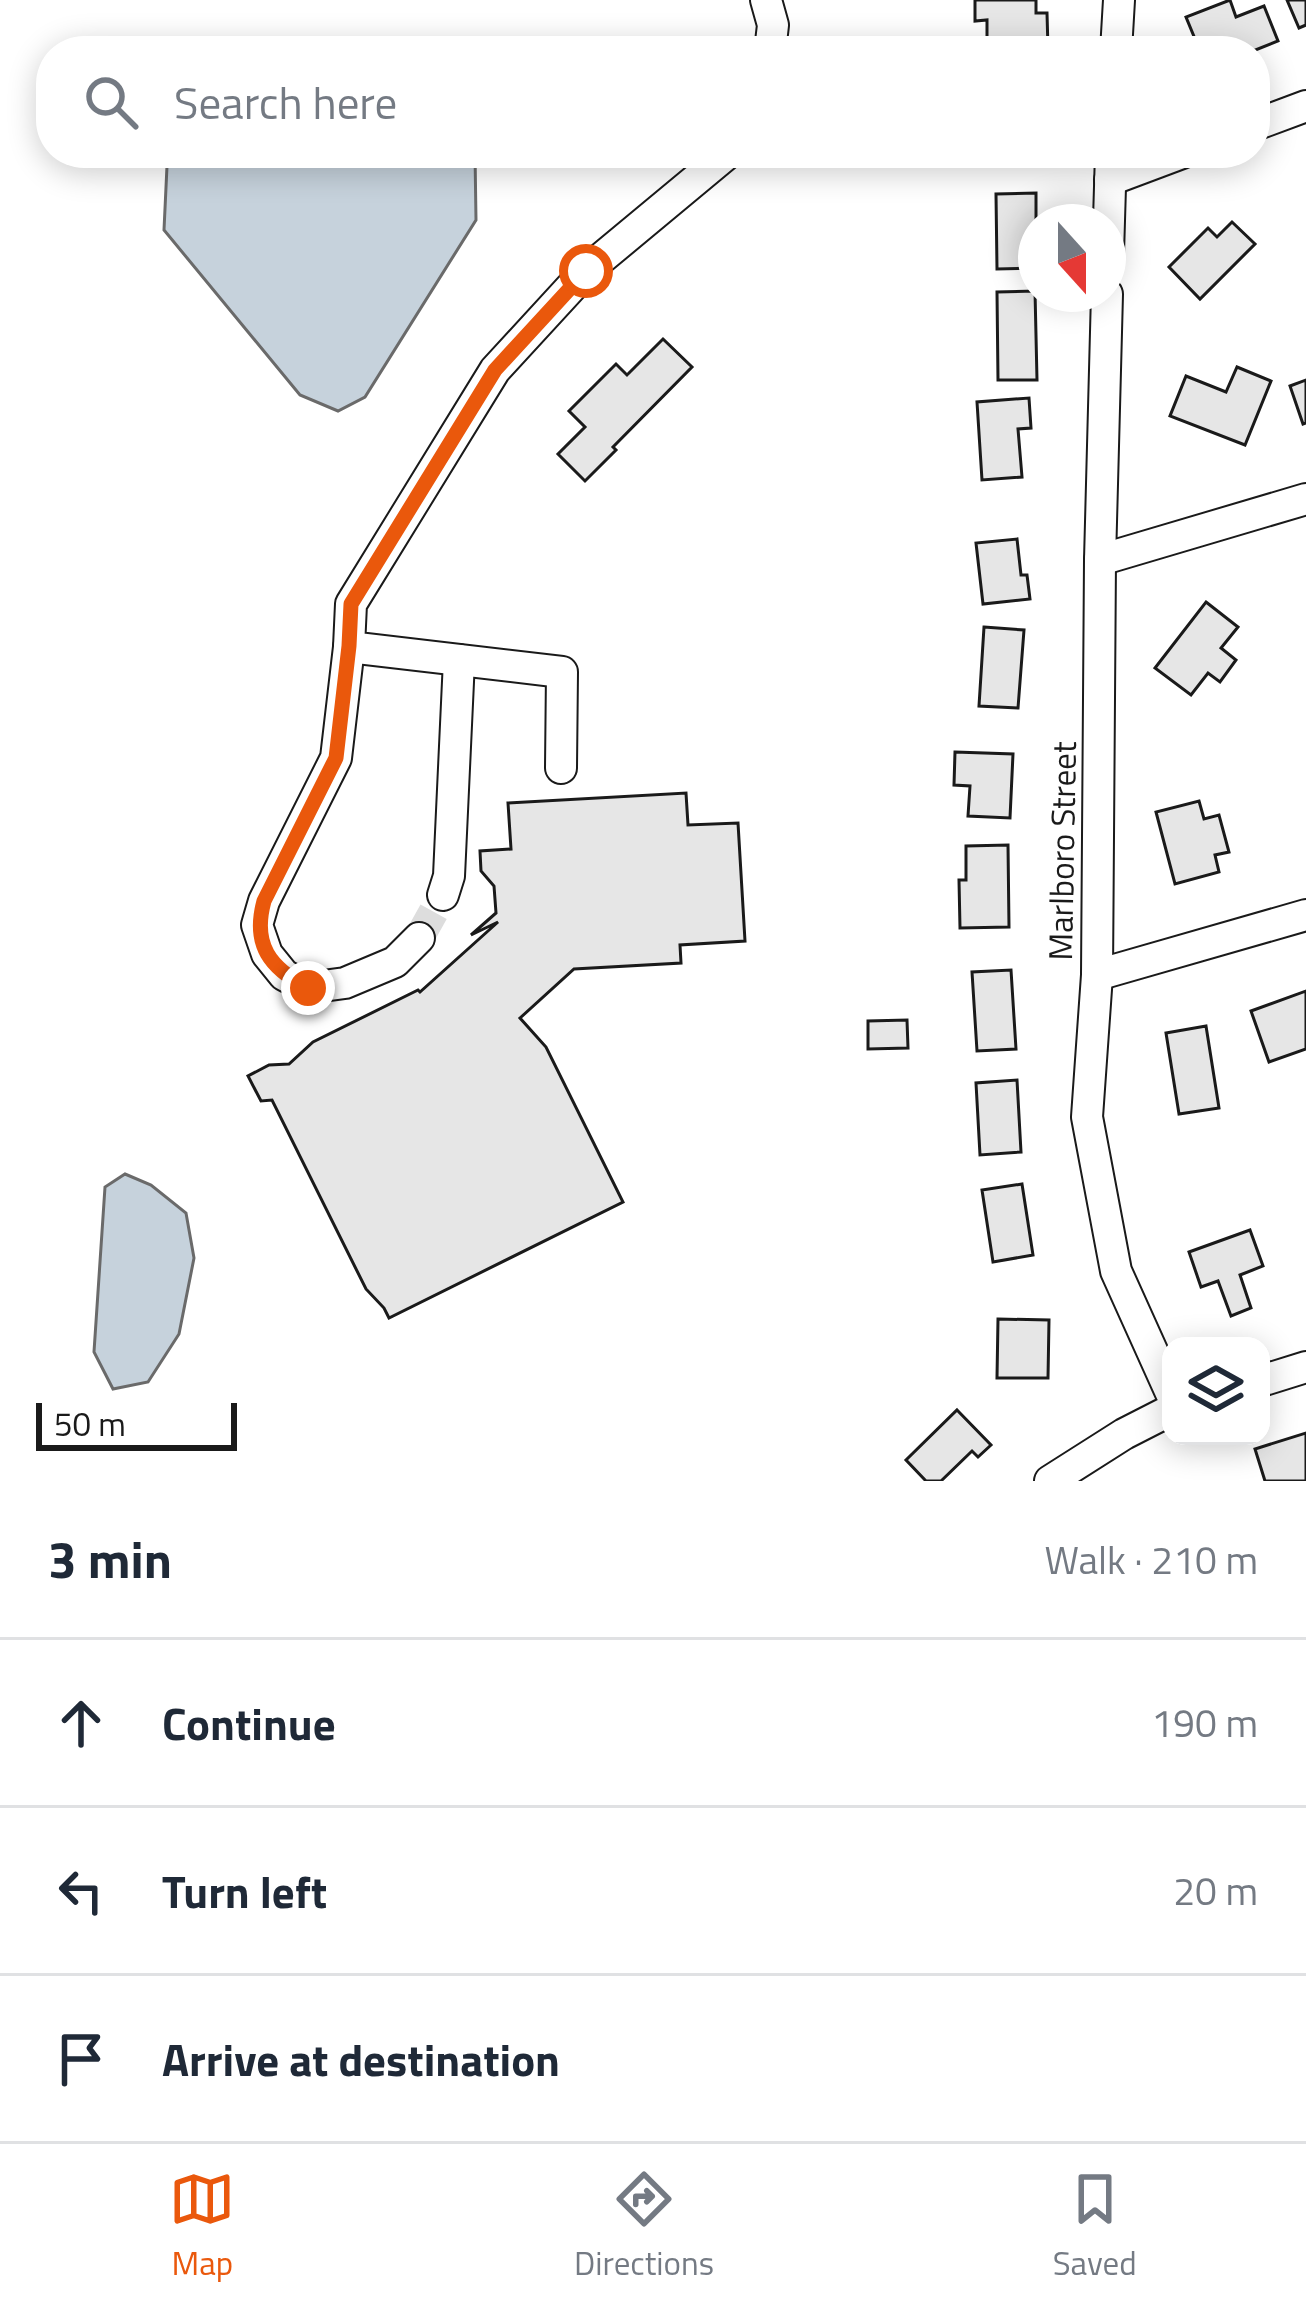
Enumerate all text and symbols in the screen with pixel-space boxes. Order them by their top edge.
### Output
search box [36,36,1270,168]
text: Search here [174,68,397,136]
icon: search [78,69,144,135]
north arrow [1018,204,1126,312]
route start [559,244,613,298]
street label: Marlboro Street [1035,741,1089,961]
route end [281,961,335,1015]
map controls [1162,1337,1270,1445]
button: layers [1162,1337,1270,1445]
scale bar [36,1397,237,1450]
text: 50 m [54,1399,126,1449]
text: 3 min [48,1520,172,1598]
text: Walk · 210 m [1044,1530,1258,1589]
text: Continue [162,1689,336,1757]
icon: ahead [48,1690,114,1756]
text: 190 m [1151,1693,1258,1752]
text: Turn left [162,1857,327,1925]
icon: left [48,1858,114,1924]
text: 20 m [1173,1861,1258,1920]
text: Arrive at destination [162,2025,560,2093]
icon: arrive [48,2026,114,2092]
tab: Map [169,2166,235,2288]
tab: Directions [574,2166,714,2288]
tab: Saved [1053,2166,1137,2288]

